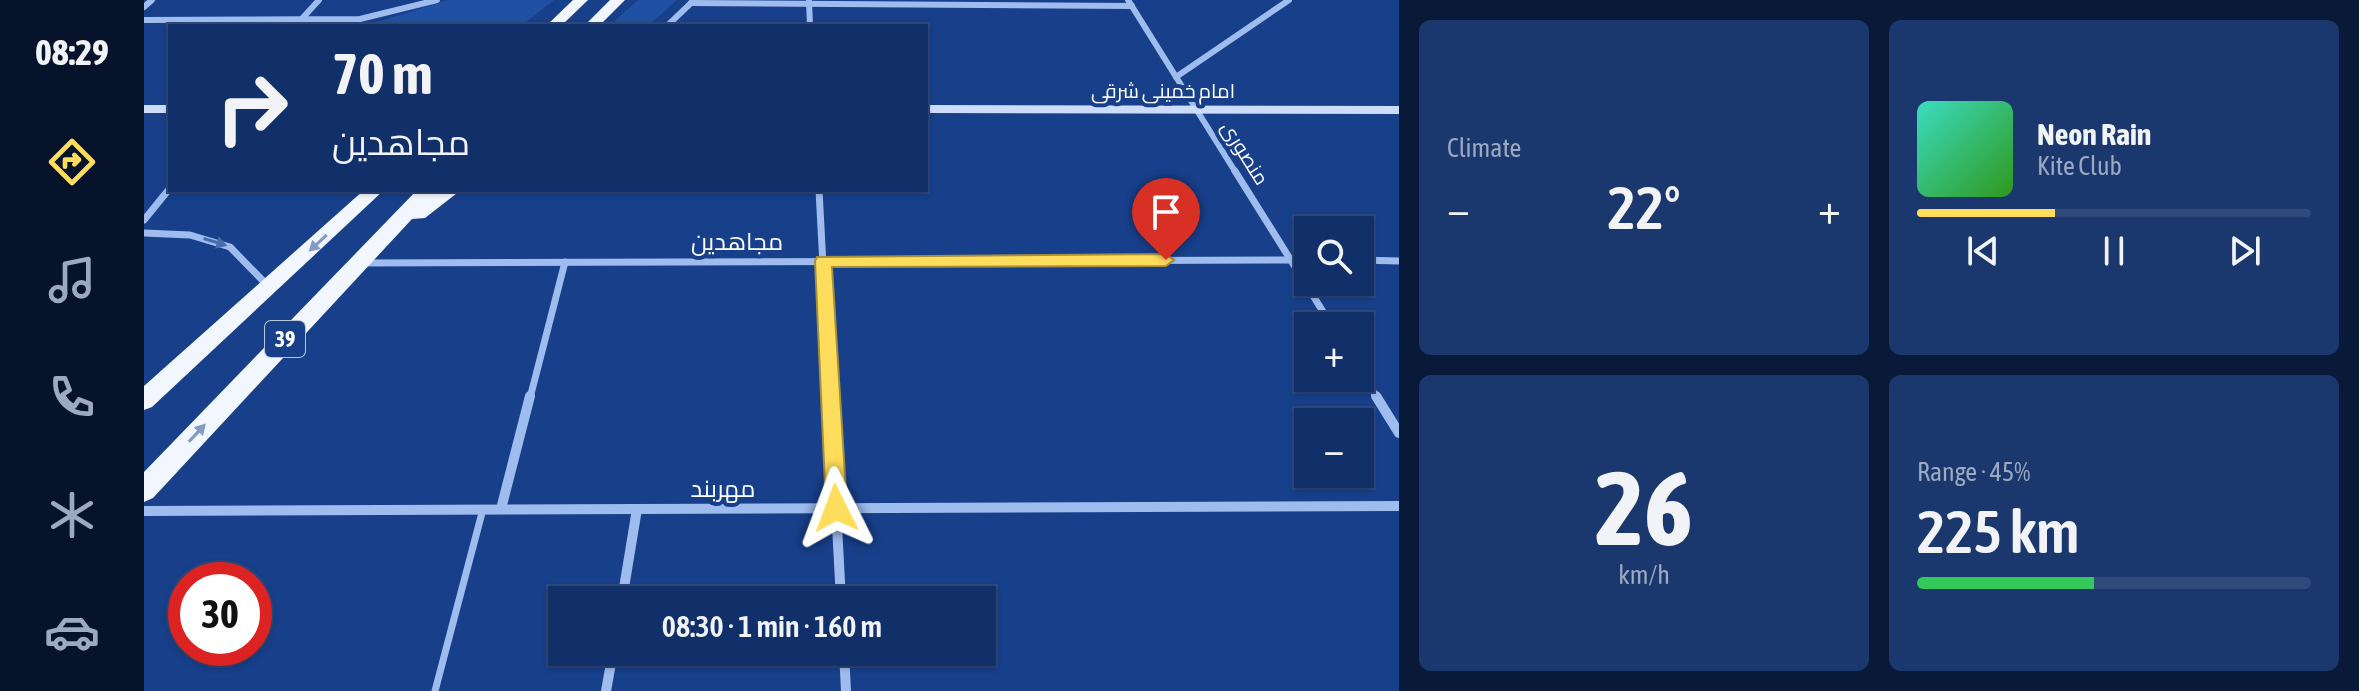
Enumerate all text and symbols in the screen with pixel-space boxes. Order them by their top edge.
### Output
text: 08:29 [35,31,109,73]
text: 70 m [332,42,433,106]
icon: right [200,56,304,160]
street label: امام خمینی شرقی [1091,79,1235,105]
street label: منصوری [1215,117,1274,190]
text: Neon Rain [2037,117,2151,151]
text: مجاهدین [332,121,470,163]
text: Climate [1447,133,1521,163]
icon: directions [44,134,100,190]
text: Kite Club [2037,151,2122,181]
text: 22° [1608,173,1680,242]
pin [1132,178,1200,260]
text: − [1447,183,1470,233]
text: + [1818,183,1841,233]
icon: arrive [1144,190,1188,234]
map controls [1294,216,1374,488]
button: search [1294,216,1374,296]
street label: مجاهدین [691,228,783,256]
icon: previous [1961,229,2005,273]
icon: pause [2092,229,2136,273]
icon: next [2223,229,2267,273]
one-way arrow [308,234,327,252]
one-way arrow [204,236,228,249]
icon: music [44,252,100,308]
button: + [1294,312,1374,392]
road number: 39 [265,321,305,357]
icon: phone [44,369,100,425]
button: − [1294,408,1374,488]
one-way arrow [187,424,205,443]
text: 26 [1595,448,1693,567]
text: Range · 45% [1917,457,2030,487]
position arrow [794,466,878,550]
street label: مهربند [691,475,755,503]
icon: climate [44,487,100,543]
text: 225 km [1917,497,2079,566]
text: km/h [1618,560,1670,590]
speed limit sign: 30 [168,562,272,666]
icon: car [44,604,100,660]
text: 08:30 · 1 min · 160 m [662,609,882,643]

